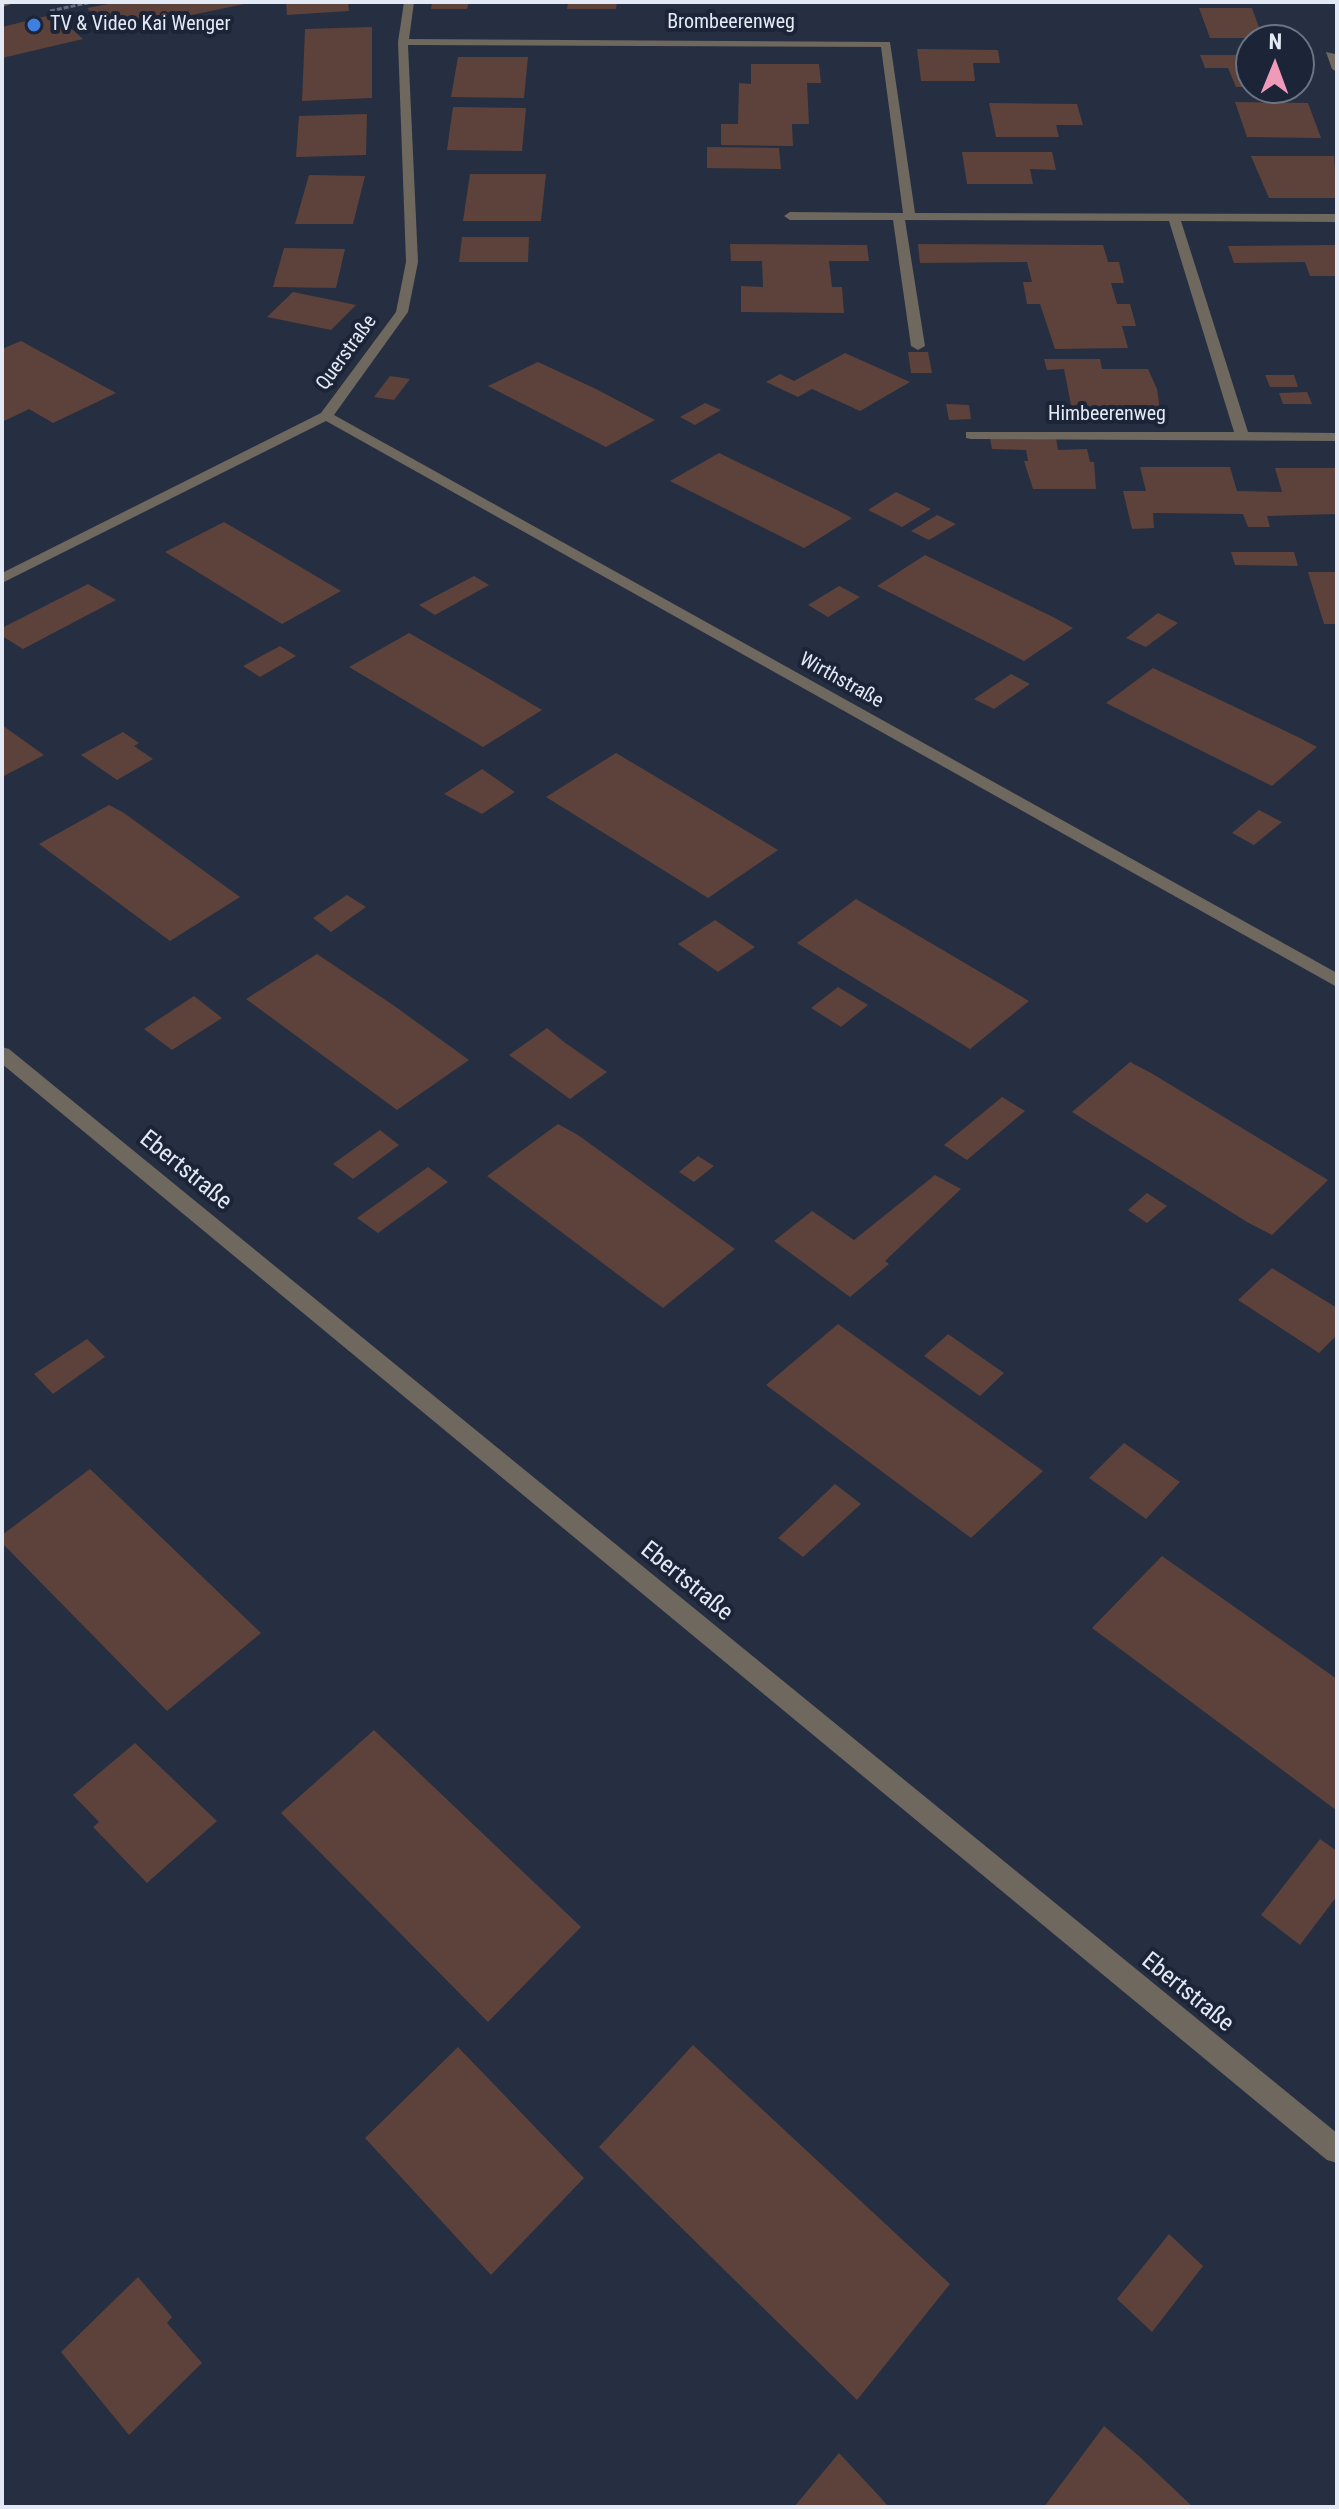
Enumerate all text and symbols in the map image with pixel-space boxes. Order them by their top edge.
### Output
street label: Brombeerenweg [667,11,795,35]
place label: TV & Video Kai Wenger [50,13,231,37]
marker: TV & Video Kai Wenger [25,16,43,34]
north arrow [1235,24,1315,104]
text: N [1268,29,1282,54]
street label: Querstraße [312,311,382,395]
street label: Himbeerenweg [1048,403,1166,427]
street label: Wirthstraße [795,648,887,714]
street label: Ebertstraße [133,1125,237,1217]
street label: Ebertstraße [634,1536,738,1628]
street label: Ebertstraße [1135,1947,1239,2039]

